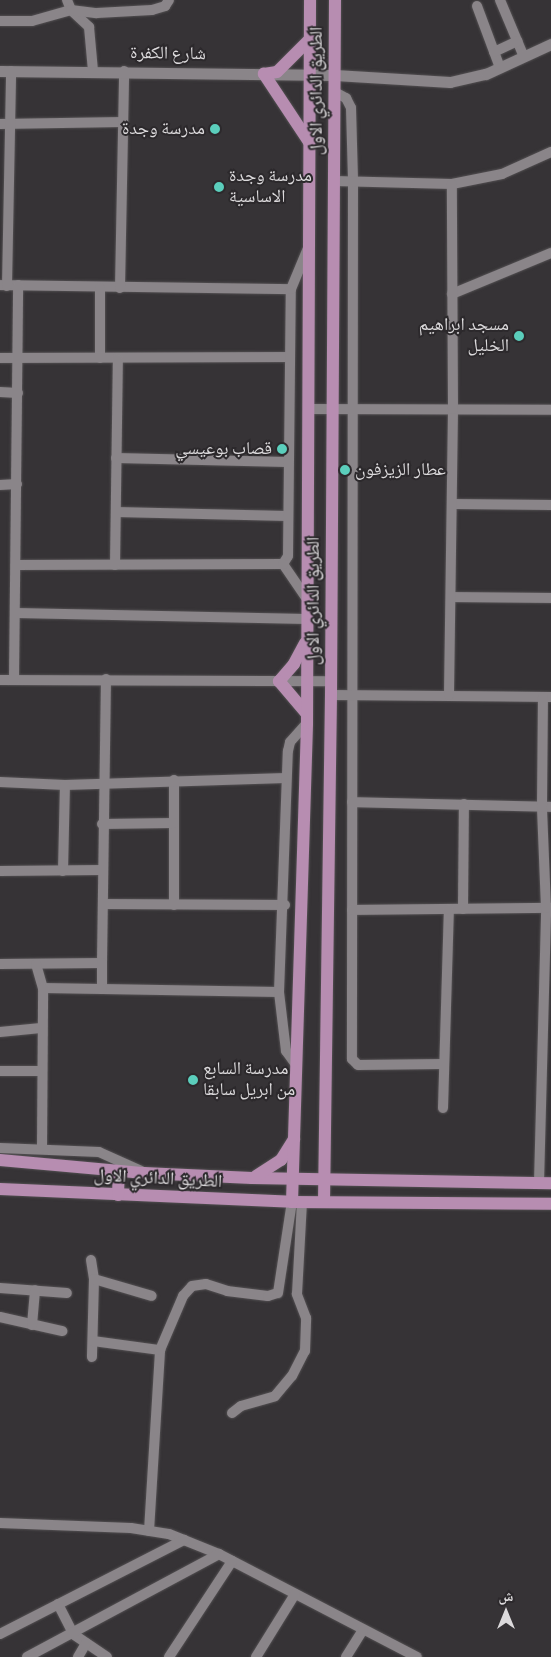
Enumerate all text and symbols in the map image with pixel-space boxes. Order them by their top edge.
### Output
street label: الطريق الدائري الاول [306,27,328,155]
street label: شارع الكفرة [130,43,206,65]
place label: مدرسة وجدة [122,118,205,140]
marker: مدرسة وجدة [209,123,221,135]
place label: مدرسة وجدة الاساسية [229,166,312,208]
marker: مدرسة وجدة الاساسية [213,181,225,193]
place label: مسجد ابراهيم الخليل [419,315,509,358]
marker: مسجد ابراهيم الخليل [513,330,525,342]
place label: قصاب بوعيسي [175,438,272,460]
marker: قصاب بوعيسي [276,443,288,455]
place label: عطار الزيزفون [355,459,446,481]
marker: عطار الزيزفون [339,464,351,476]
street label: الطريق الدائري الاول [303,537,325,665]
place label: مدرسة السابع من ابريل سابقا [203,1059,295,1102]
marker: مدرسة السابع من ابريل سابقا [187,1074,199,1086]
street label: الطريق الدائري الاول [93,1165,223,1193]
north arrow [481,1587,531,1637]
text: ش [499,1587,513,1607]

